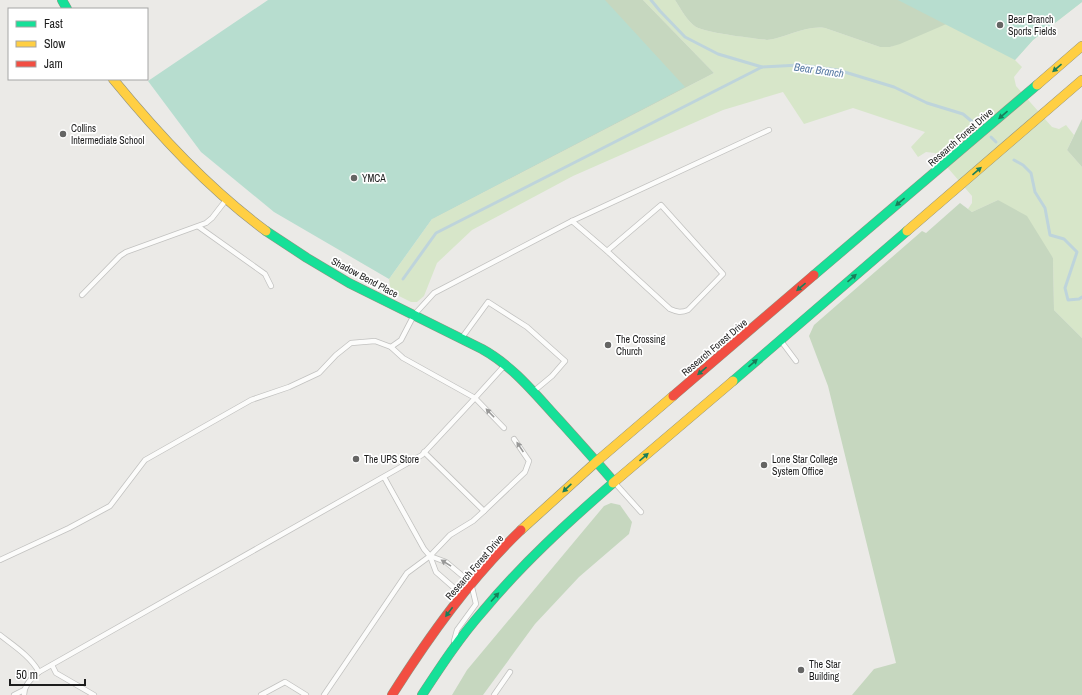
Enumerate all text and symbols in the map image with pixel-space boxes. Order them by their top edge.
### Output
legend [8,8,148,80]
place label: Bear Branch Sports Fields [1008,13,1056,38]
text: Fast [44,16,63,32]
marker: Bear Branch Sports Fields [995,20,1005,30]
text: Slow [44,36,66,52]
text: Jam [44,56,63,72]
water label: Bear Branch [793,60,845,80]
one-way arrow [1052,63,1062,73]
street label: Research Forest Drive [925,105,996,169]
one-way arrow [997,110,1008,119]
place label: Collins Intermediate School [71,122,145,147]
marker: Collins Intermediate School [58,129,68,139]
one-way arrow [971,167,982,176]
place label: YMCA [362,172,386,185]
marker: YMCA [349,173,359,183]
one-way arrow [895,198,906,207]
street label: Shadow Bend Place [329,254,401,301]
one-way arrow [847,274,857,283]
one-way arrow [796,282,807,291]
street label: Research Forest Drive [679,316,750,379]
place label: The Crossing Church [616,333,666,358]
marker: The Crossing Church [603,340,613,350]
one-way arrow [748,359,759,368]
one-way arrow [698,366,707,375]
one-way arrow [485,408,495,418]
one-way arrow [516,442,524,453]
one-way arrow [639,452,649,462]
place label: The UPS Store [364,453,420,466]
place label: Lone Star College System Office [772,453,838,478]
marker: The UPS Store [351,454,361,464]
marker: Lone Star College System Office [759,460,769,470]
one-way arrow [563,483,572,492]
street label: Research Forest Drive [443,532,506,603]
one-way arrow [440,560,452,567]
one-way arrow [490,592,499,601]
one-way arrow [445,607,453,618]
place label: The Star Building [809,658,841,683]
scale bar [10,661,85,687]
marker: The Star Building [796,665,806,675]
text: 50 m [16,667,38,683]

